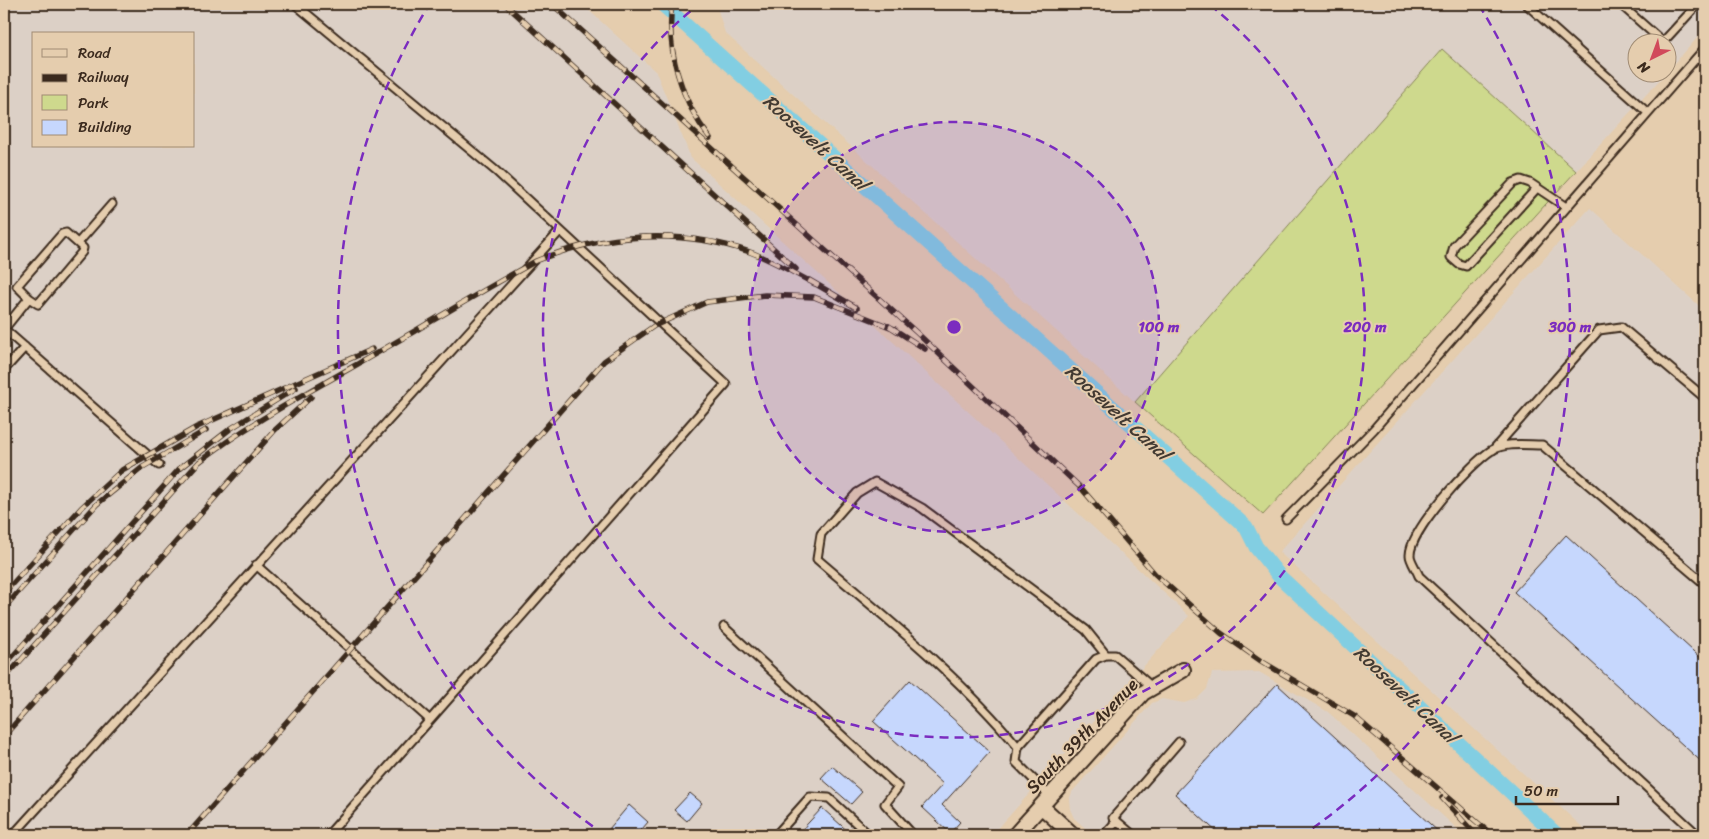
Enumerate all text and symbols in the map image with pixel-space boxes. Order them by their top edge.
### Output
legend [32,32,195,148]
north arrow [1626,32,1676,82]
text: Road [78,40,111,66]
text: N [1631,55,1656,80]
text: Railway [78,64,129,90]
water label: Roosevelt Canal [755,86,879,202]
text: Park [78,90,109,116]
text: Building [78,114,132,140]
text: 100 m [1139,314,1180,340]
text: 200 m [1342,314,1387,340]
text: 300 m [1548,314,1592,340]
centre of rings [945,318,963,336]
water label: Roosevelt Canal [1057,356,1181,472]
water label: Roosevelt Canal [1346,637,1469,755]
street label: South 39th Avenue [1018,670,1146,802]
scale bar [1516,774,1619,806]
text: 50 m [1524,778,1559,804]

